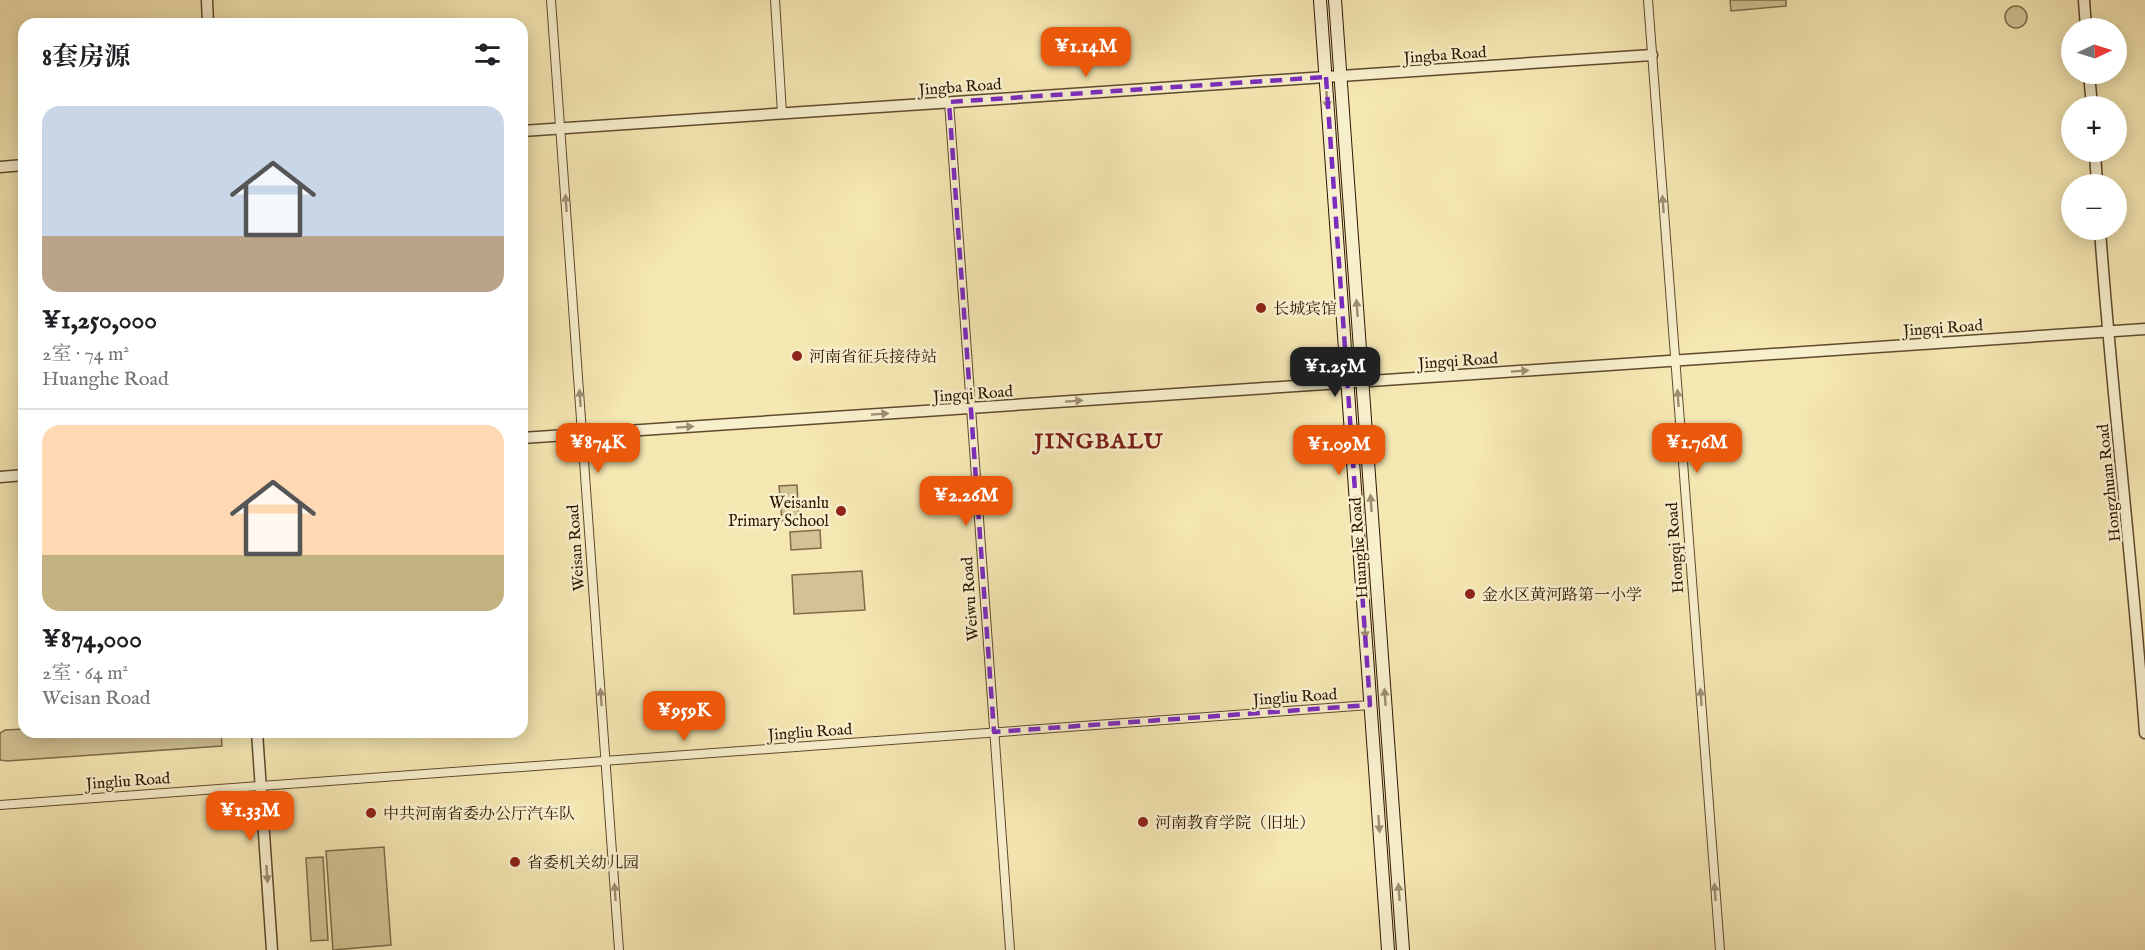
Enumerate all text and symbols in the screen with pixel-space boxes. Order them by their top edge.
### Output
north arrow [2061,18,2127,84]
map controls [2061,18,2127,240]
pin: ¥1.14M [1037,27,1135,78]
text: ¥1.14M [1055,34,1117,59]
icon: filters [471,38,504,71]
text: 8套房源 [42,41,130,74]
street label: Jingba Road [1401,43,1488,69]
street label: Jingba Road [916,75,1003,101]
one-way arrow [1323,91,1332,110]
button: + [2061,96,2127,162]
icon: home [219,145,327,253]
button: − [2061,174,2127,240]
one-way arrow [561,194,571,213]
one-way arrow [1658,194,1668,213]
one-way arrow [1353,299,1362,318]
place label: 长城宾馆 [1273,300,1337,320]
marker: 长城宾馆 [1254,301,1268,315]
text: ¥1,250,000 [42,304,157,337]
street label: Jingqi Road [1901,316,1984,342]
text: 2室 · 74 m² [42,342,129,367]
pin: ¥1.25M [1286,347,1384,398]
place label: 河南省征兵接待站 [809,348,937,368]
marker: 河南省征兵接待站 [790,349,804,363]
street label: Jingqi Road [1416,349,1499,375]
text: ¥1.25M [1304,354,1366,379]
one-way arrow [1511,366,1530,376]
text: Huanghe Road [42,367,169,392]
street label: Jingqi Road [931,382,1014,408]
one-way arrow [575,388,585,407]
one-way arrow [1673,389,1683,408]
one-way arrow [1065,396,1084,406]
one-way arrow [870,409,889,419]
street label: Hongzhuan Road [2094,422,2126,543]
pin: ¥874K [556,423,640,474]
one-way arrow [676,423,695,432]
pin: ¥1.76M [1648,423,1746,474]
pin: ¥1.09M [1290,425,1388,476]
district label: JINGBALU [1031,428,1164,456]
text: ¥874K [570,430,626,455]
text: ¥1.76M [1666,430,1728,455]
text: ¥1.09M [1307,432,1371,457]
icon: home [219,464,327,572]
pin: ¥2.26M [917,476,1015,527]
text: ¥2.26M [934,483,998,508]
one-way arrow [1366,493,1376,512]
place label: Weisanlu Primary School [728,494,830,532]
street label: Huanghe Road [1346,496,1374,599]
street label: Hongqi Road [1663,501,1689,594]
street label: Weisan Road [564,503,590,592]
marker: Weisanlu Primary School [834,504,848,518]
street label: Weiwu Road [958,556,984,642]
place label: 金水区黄河路第一小学 [1482,586,1642,606]
marker: 金水区黄河路第一小学 [1463,587,1477,601]
one-way arrow [1360,620,1370,639]
text: ¥874,000 [42,623,142,656]
text: 2室 · 64 m² [42,661,128,686]
street label: Jingliu Road [1250,685,1338,711]
text: Weisan Road [42,686,151,711]
one-way arrow [596,688,606,707]
one-way arrow [1380,688,1390,707]
one-way arrow [1696,688,1705,707]
pin: ¥959K [642,691,726,742]
text: ¥959K [657,698,711,723]
street label: Jingliu Road [765,720,853,746]
street label: Jingliu Road [83,769,171,795]
pin: ¥1.33M [201,791,299,842]
text: ¥1.33M [220,798,280,823]
place label: 中共河南省委办公厅汽车队 [383,805,575,825]
marker: 中共河南省委办公厅汽车队 [364,806,378,820]
place label: 河南教育学院（旧址） [1155,814,1315,834]
marker: 河南教育学院（旧址） [1136,815,1150,829]
one-way arrow [1374,815,1384,834]
place label: 省委机关幼儿园 [527,854,639,874]
marker: 省委机关幼儿园 [508,855,522,869]
one-way arrow [262,865,271,884]
one-way arrow [610,882,620,901]
one-way arrow [1394,882,1404,901]
one-way arrow [1711,882,1720,901]

